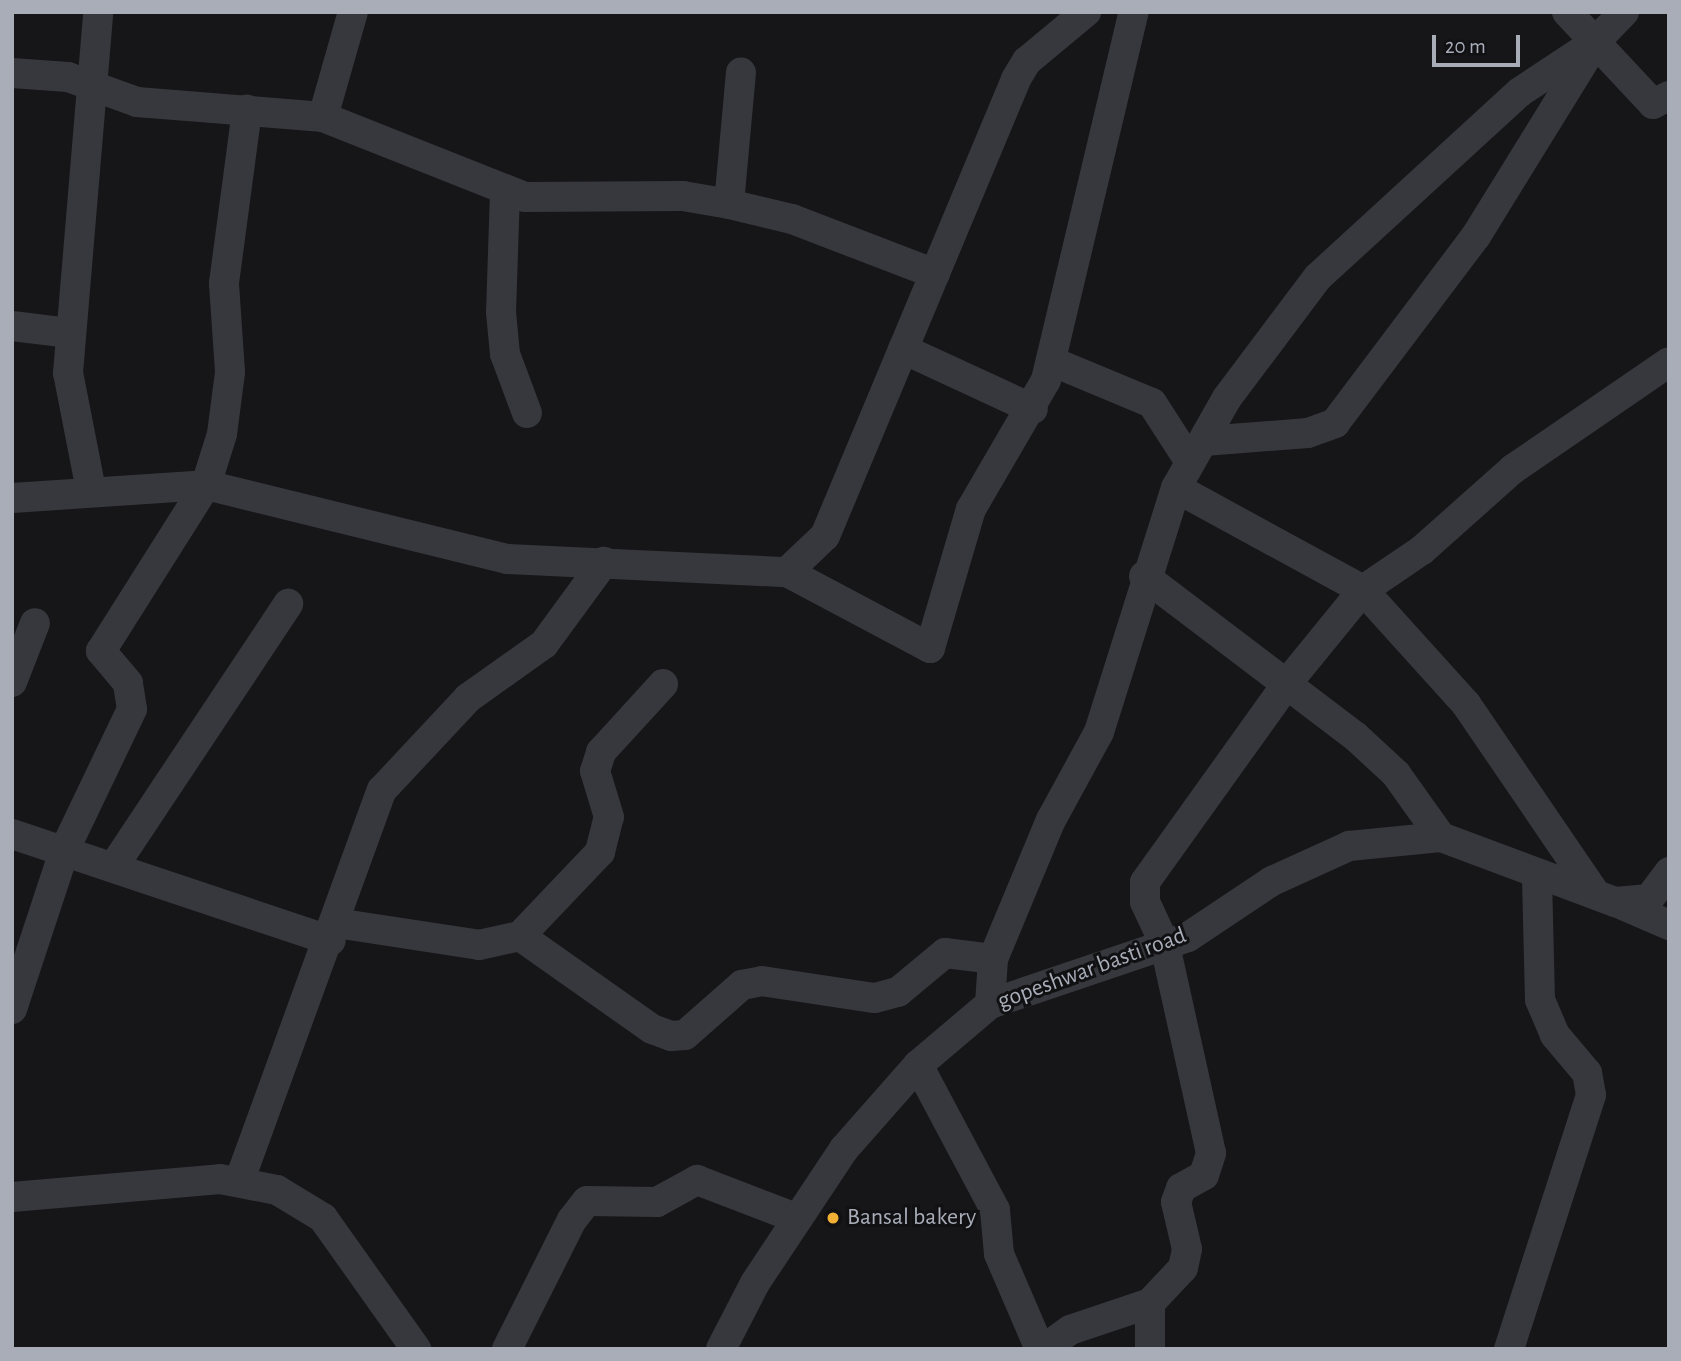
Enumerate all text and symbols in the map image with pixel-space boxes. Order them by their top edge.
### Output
scale bar [1436,21,1524,65]
text: 20 m [1445,36,1486,57]
street label: gopeshwar basti road [994,921,1190,1017]
place label: Bansal bakery [847,1204,976,1232]
marker: Bansal bakery [825,1210,841,1226]

